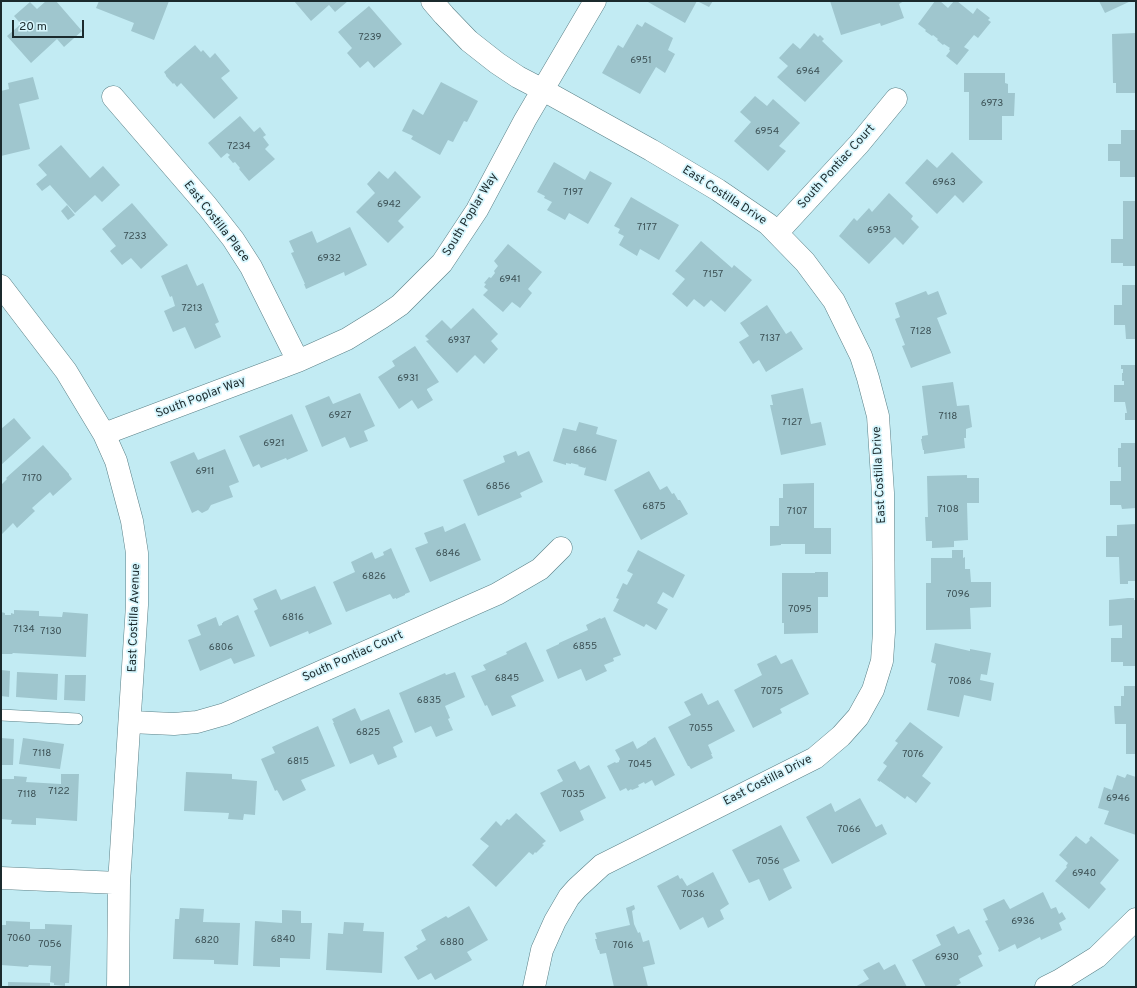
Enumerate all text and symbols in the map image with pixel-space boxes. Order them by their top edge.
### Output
scale bar [14,12,86,38]
text: 20 m [19,19,47,35]
house number: 7239 [359,32,381,44]
house number: 6951 [630,55,652,67]
house number: 6964 [796,66,820,78]
house number: 6973 [981,98,1003,110]
street label: South Pontiac Court [795,122,879,212]
house number: 6954 [755,126,779,138]
house number: 7234 [227,141,251,153]
street label: East Costilla Drive [679,163,769,229]
street label: South Poplar Way [440,171,502,259]
house number: 6963 [932,177,956,189]
street label: East Costilla Place [180,179,252,265]
house number: 7197 [563,187,583,199]
house number: 6942 [377,199,401,211]
house number: 7177 [637,222,657,234]
house number: 6953 [867,225,891,237]
house number: 7233 [123,231,147,243]
house number: 6932 [317,253,341,265]
house number: 7157 [703,269,723,281]
house number: 6941 [499,274,521,286]
house number: 7213 [182,303,202,315]
house number: 7128 [910,326,932,338]
house number: 7137 [760,333,780,345]
house number: 6937 [448,335,470,347]
house number: 6931 [397,373,419,385]
street label: South Poplar Way [154,374,248,422]
house number: 6927 [329,410,351,422]
house number: 7118 [939,411,957,423]
house number: 7127 [782,417,802,429]
street label: East Costilla Drive [870,426,890,524]
house number: 6921 [263,438,285,450]
house number: 6866 [573,445,597,457]
house number: 6911 [195,466,215,478]
house number: 7170 [22,473,42,485]
house number: 6856 [486,481,510,493]
house number: 6875 [642,501,666,513]
house number: 7108 [937,504,959,516]
house number: 7107 [787,506,807,518]
house number: 6846 [436,548,460,560]
street label: East Costilla Avenue [126,563,144,673]
house number: 6826 [362,571,386,583]
house number: 7096 [946,589,970,601]
house number: 7095 [788,604,812,616]
house number: 6816 [282,612,304,624]
house number: 7134 [13,624,35,636]
house number: 7130 [40,626,62,638]
street label: South Pontiac Court [301,628,405,686]
house number: 6855 [573,641,597,653]
house number: 6806 [209,642,233,654]
house number: 6845 [495,673,519,685]
house number: 7086 [948,676,972,688]
house number: 7075 [761,686,783,698]
house number: 6835 [417,695,441,707]
house number: 7055 [689,723,713,735]
house number: 6825 [356,727,380,739]
house number: 7118 [33,748,51,760]
house number: 7076 [902,749,924,761]
street label: East Costilla Drive [721,752,815,810]
house number: 6815 [287,756,309,768]
house number: 7045 [628,759,652,771]
house number: 7122 [48,786,70,798]
house number: 7118 [18,789,36,801]
house number: 7035 [561,789,585,801]
house number: 6946 [1106,793,1130,805]
house number: 7066 [837,824,861,836]
house number: 7056 [756,856,780,868]
house number: 6940 [1072,868,1096,880]
house number: 7036 [681,889,705,901]
house number: 6936 [1011,916,1035,928]
house number: 7060 [7,933,31,945]
house number: 6840 [271,934,295,946]
house number: 6820 [195,935,219,947]
house number: 6880 [440,937,464,949]
house number: 7056 [38,939,62,951]
house number: 7016 [612,940,634,952]
house number: 6930 [935,952,959,964]

